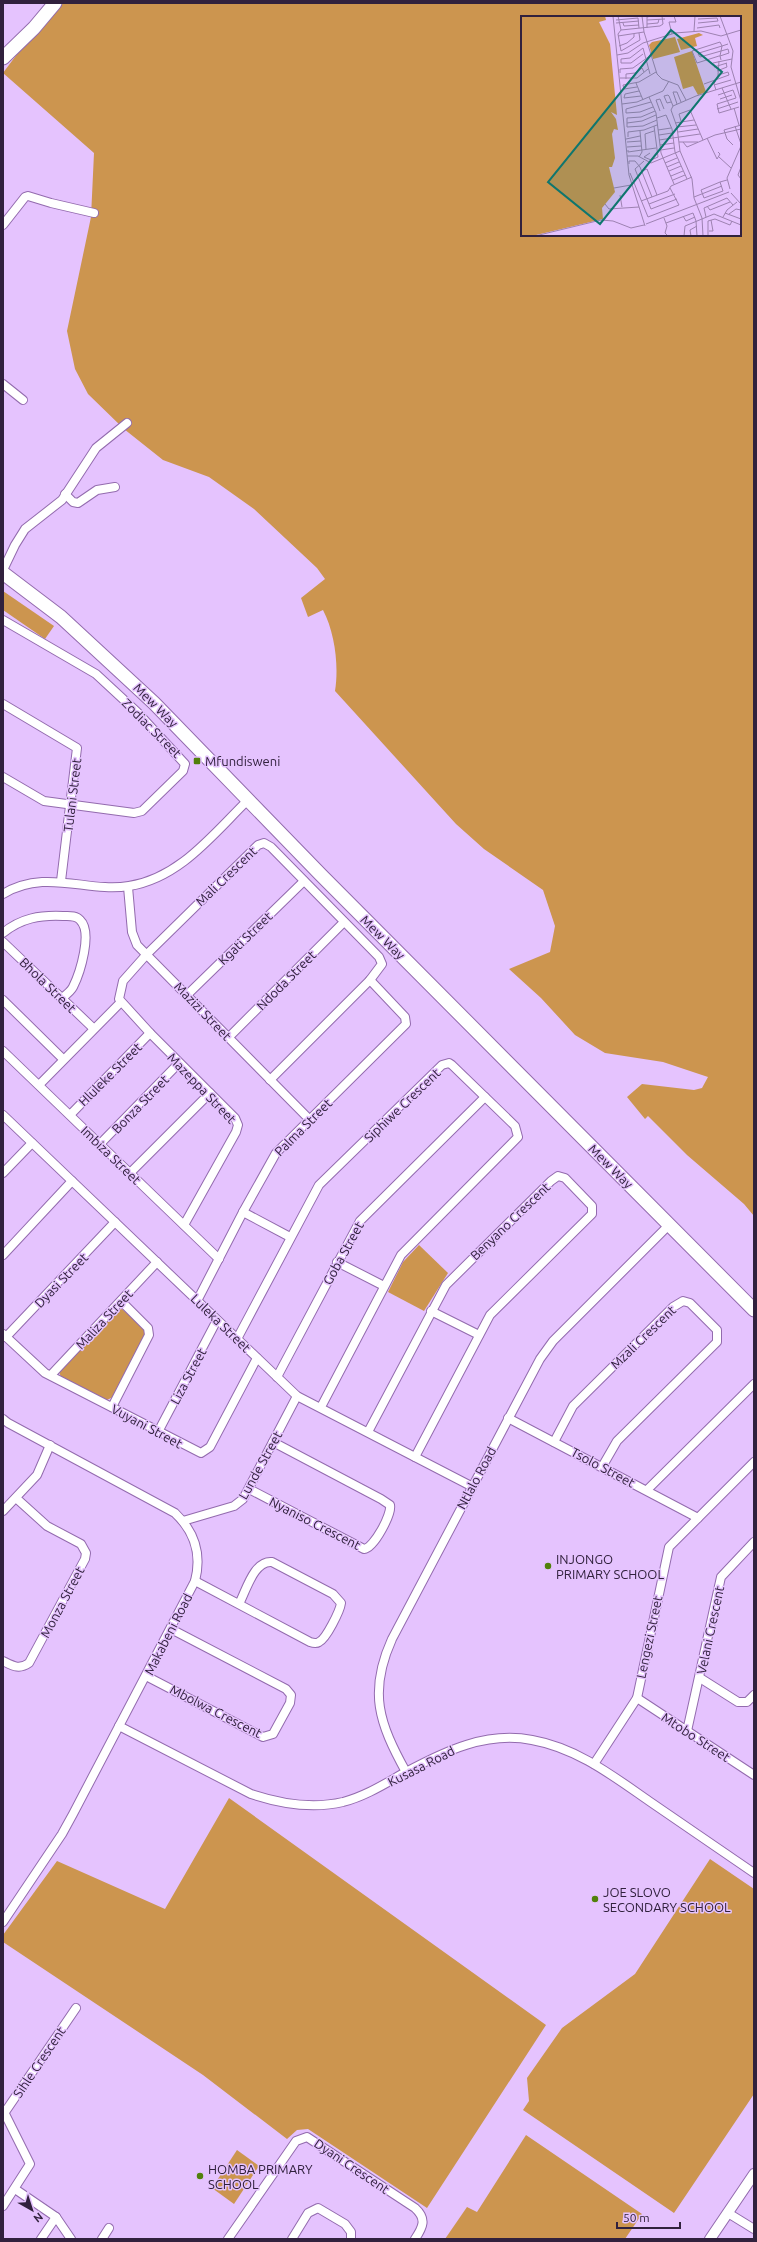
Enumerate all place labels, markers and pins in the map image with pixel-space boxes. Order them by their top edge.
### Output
place label: Mfundisweni [205,754,280,768]
marker: Mfundisweni [192,756,202,766]
place label: INJONGO PRIMARY SCHOOL [556,1552,664,1581]
marker: INJONGO PRIMARY SCHOOL [543,1561,553,1571]
place label: JOE SLOVO SECONDARY SCHOOL [603,1885,731,1914]
marker: JOE SLOVO SECONDARY SCHOOL [590,1894,600,1904]
place label: HOMBA PRIMARY SCHOOL [208,2162,313,2191]
marker: HOMBA PRIMARY SCHOOL [195,2171,205,2181]

